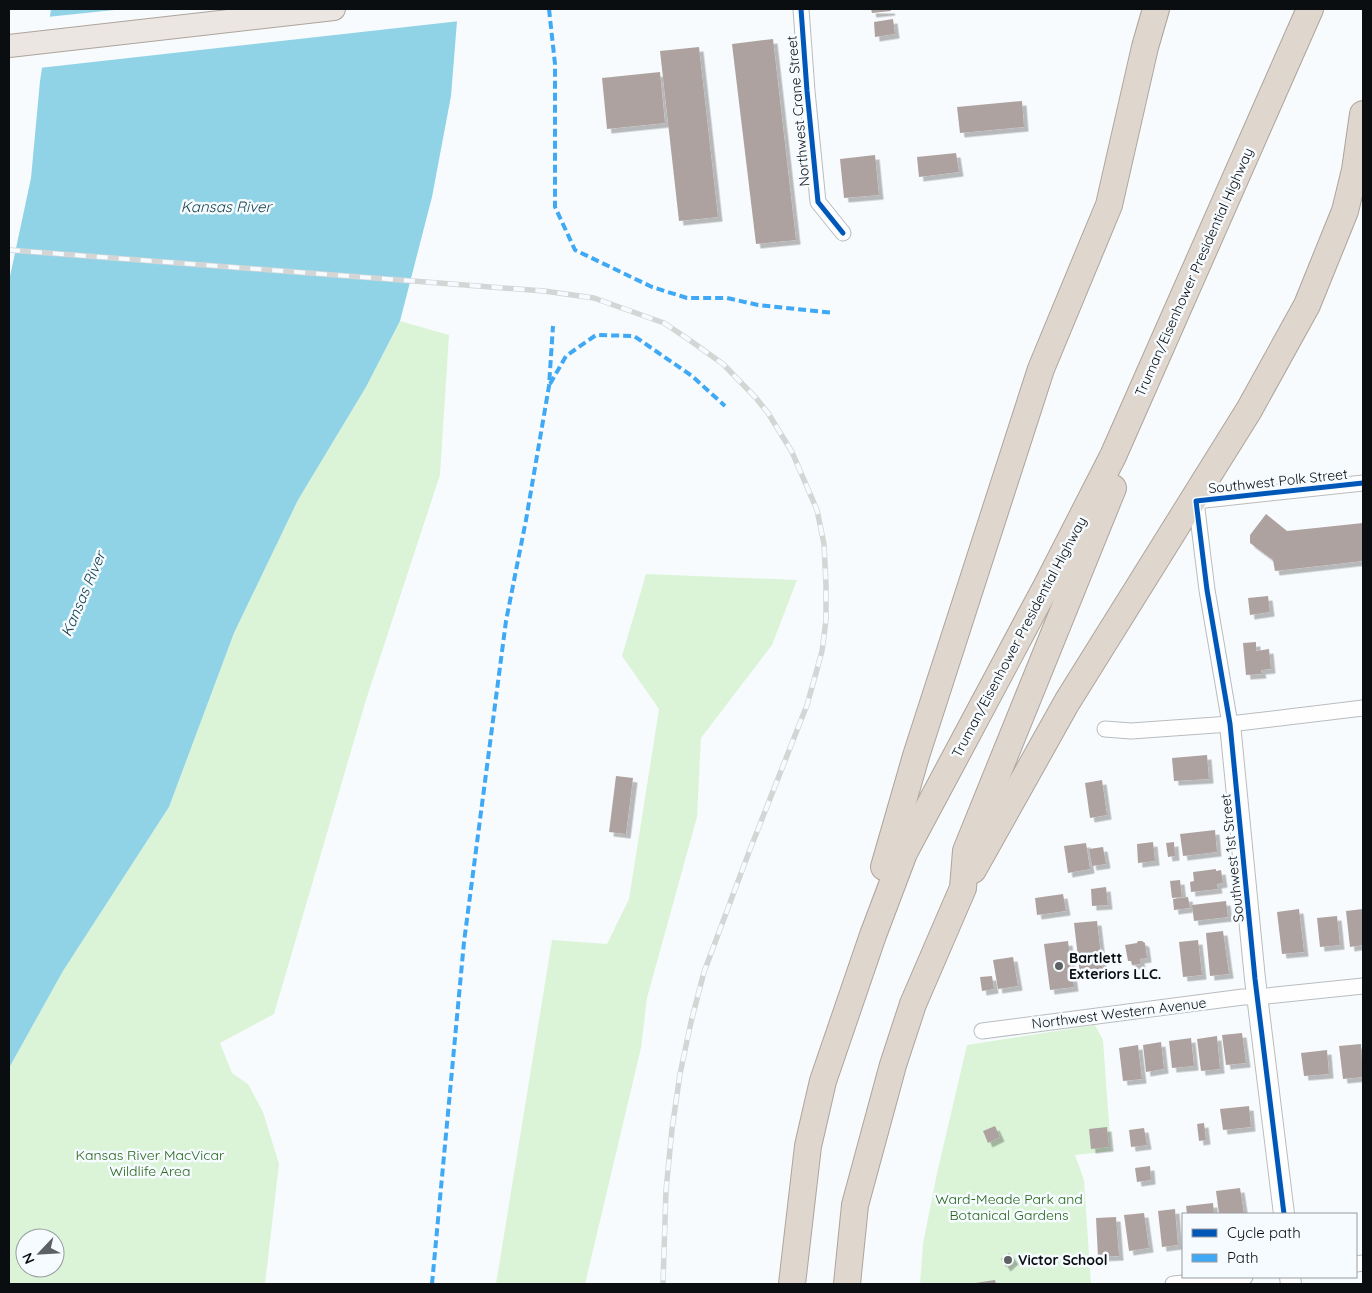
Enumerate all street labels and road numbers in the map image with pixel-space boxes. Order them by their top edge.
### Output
street label: Northwest Crane Street [782,35,814,187]
street label: Truman/Eisenhower Presidential Highway [1131,145,1257,399]
street label: Southwest Polk Street [1207,465,1349,497]
street label: Truman/Eisenhower Presidential Highway [948,513,1090,761]
street label: Southwest 1st Street [1216,793,1248,923]
street label: Northwest Western Avenue [1031,993,1207,1033]

